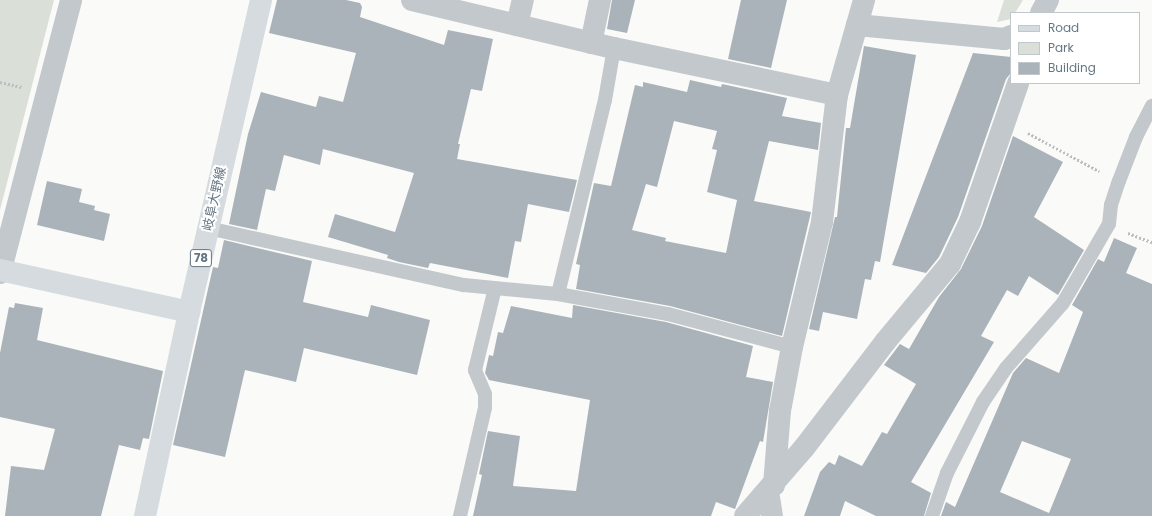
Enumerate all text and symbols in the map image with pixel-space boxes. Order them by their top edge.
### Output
legend [1010,12,1140,84]
text: Road [1048,19,1079,36]
text: Park [1048,39,1074,56]
text: Building [1048,59,1096,76]
street label: 岐阜大野線 [200,166,230,232]
road number: 78 [189,248,213,268]

